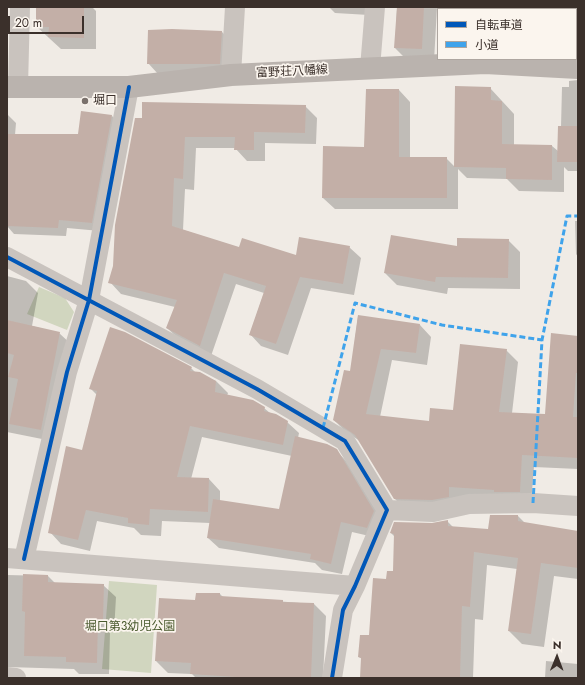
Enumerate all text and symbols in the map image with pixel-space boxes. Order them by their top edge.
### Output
scale bar [10,8,86,34]
legend [437,8,577,60]
text: 20 m [15,14,42,32]
text: 自転車道 [475,16,523,34]
text: 小道 [475,36,499,54]
street label: 富野荘八幡線 [256,63,328,81]
place label: 堀口 [93,94,117,108]
marker: 堀口 [80,96,90,106]
park label: 堀口第3幼児公園 [85,620,175,634]
north arrow [537,637,577,677]
text: N [553,637,562,653]

